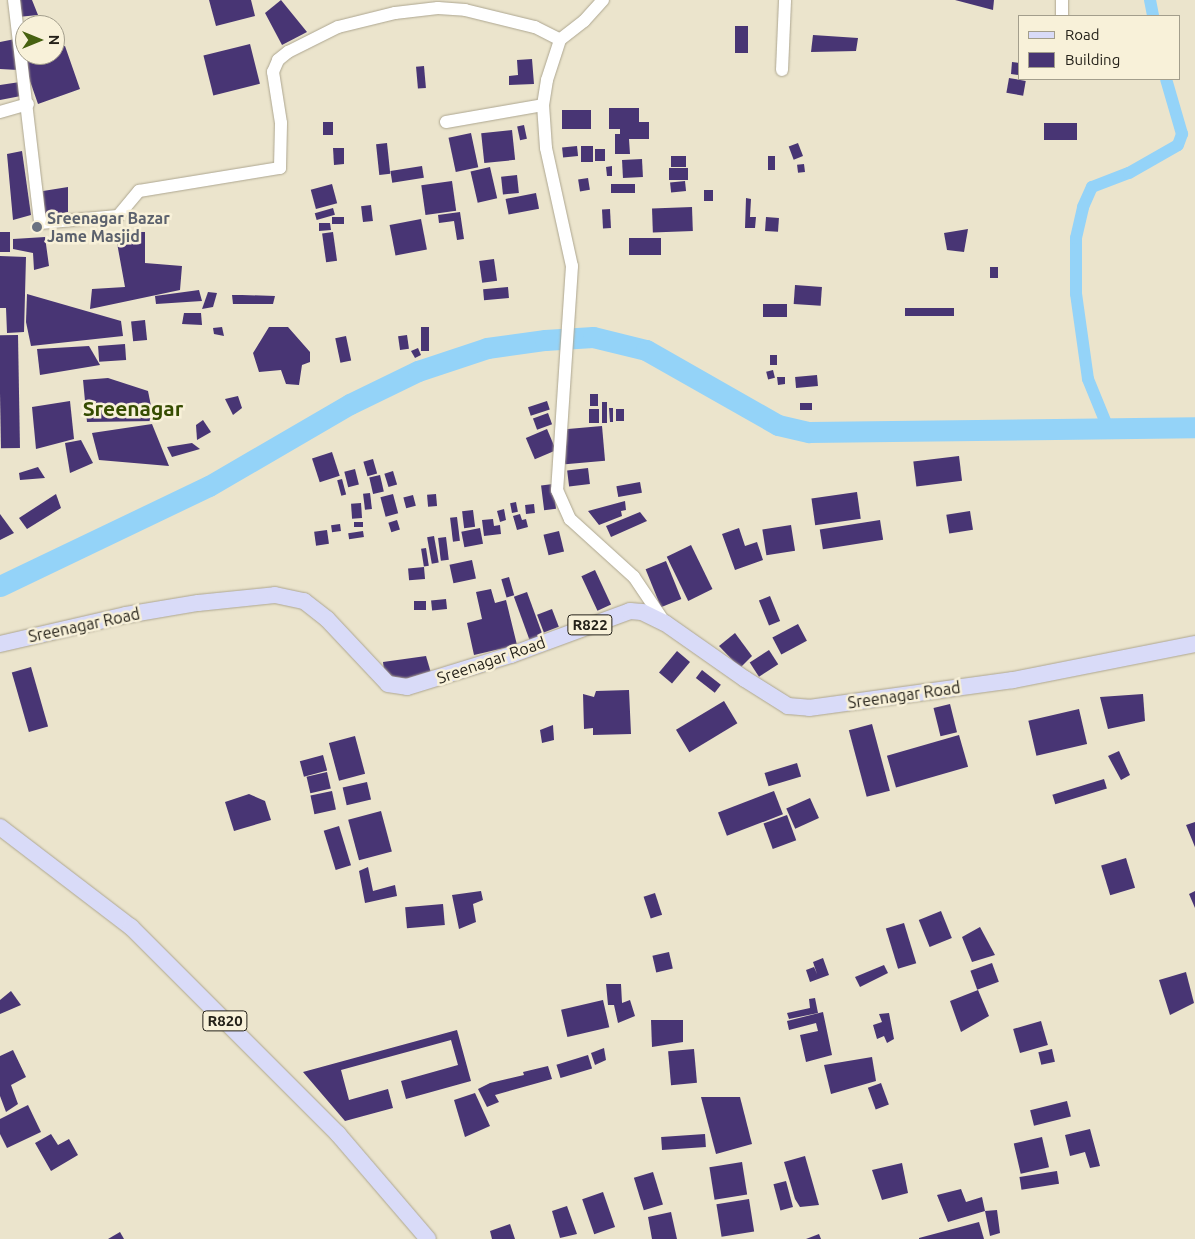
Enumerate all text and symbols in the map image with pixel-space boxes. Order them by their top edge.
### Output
north arrow [15,15,65,65]
legend [1018,15,1180,80]
text: Road [1065,26,1100,43]
text: N [46,35,62,45]
text: Building [1065,51,1120,68]
place label: Sreenagar Bazar Jame Masjid [47,208,170,246]
marker: Sreenagar Bazar Jame Masjid [31,221,43,233]
district label: Sreenagar [83,395,183,421]
street label: Sreenagar Road [27,604,141,646]
road number: R822 [566,612,614,638]
street label: Sreenagar Road [434,632,548,688]
street label: Sreenagar Road [846,678,962,712]
road number: R820 [201,1008,249,1034]

